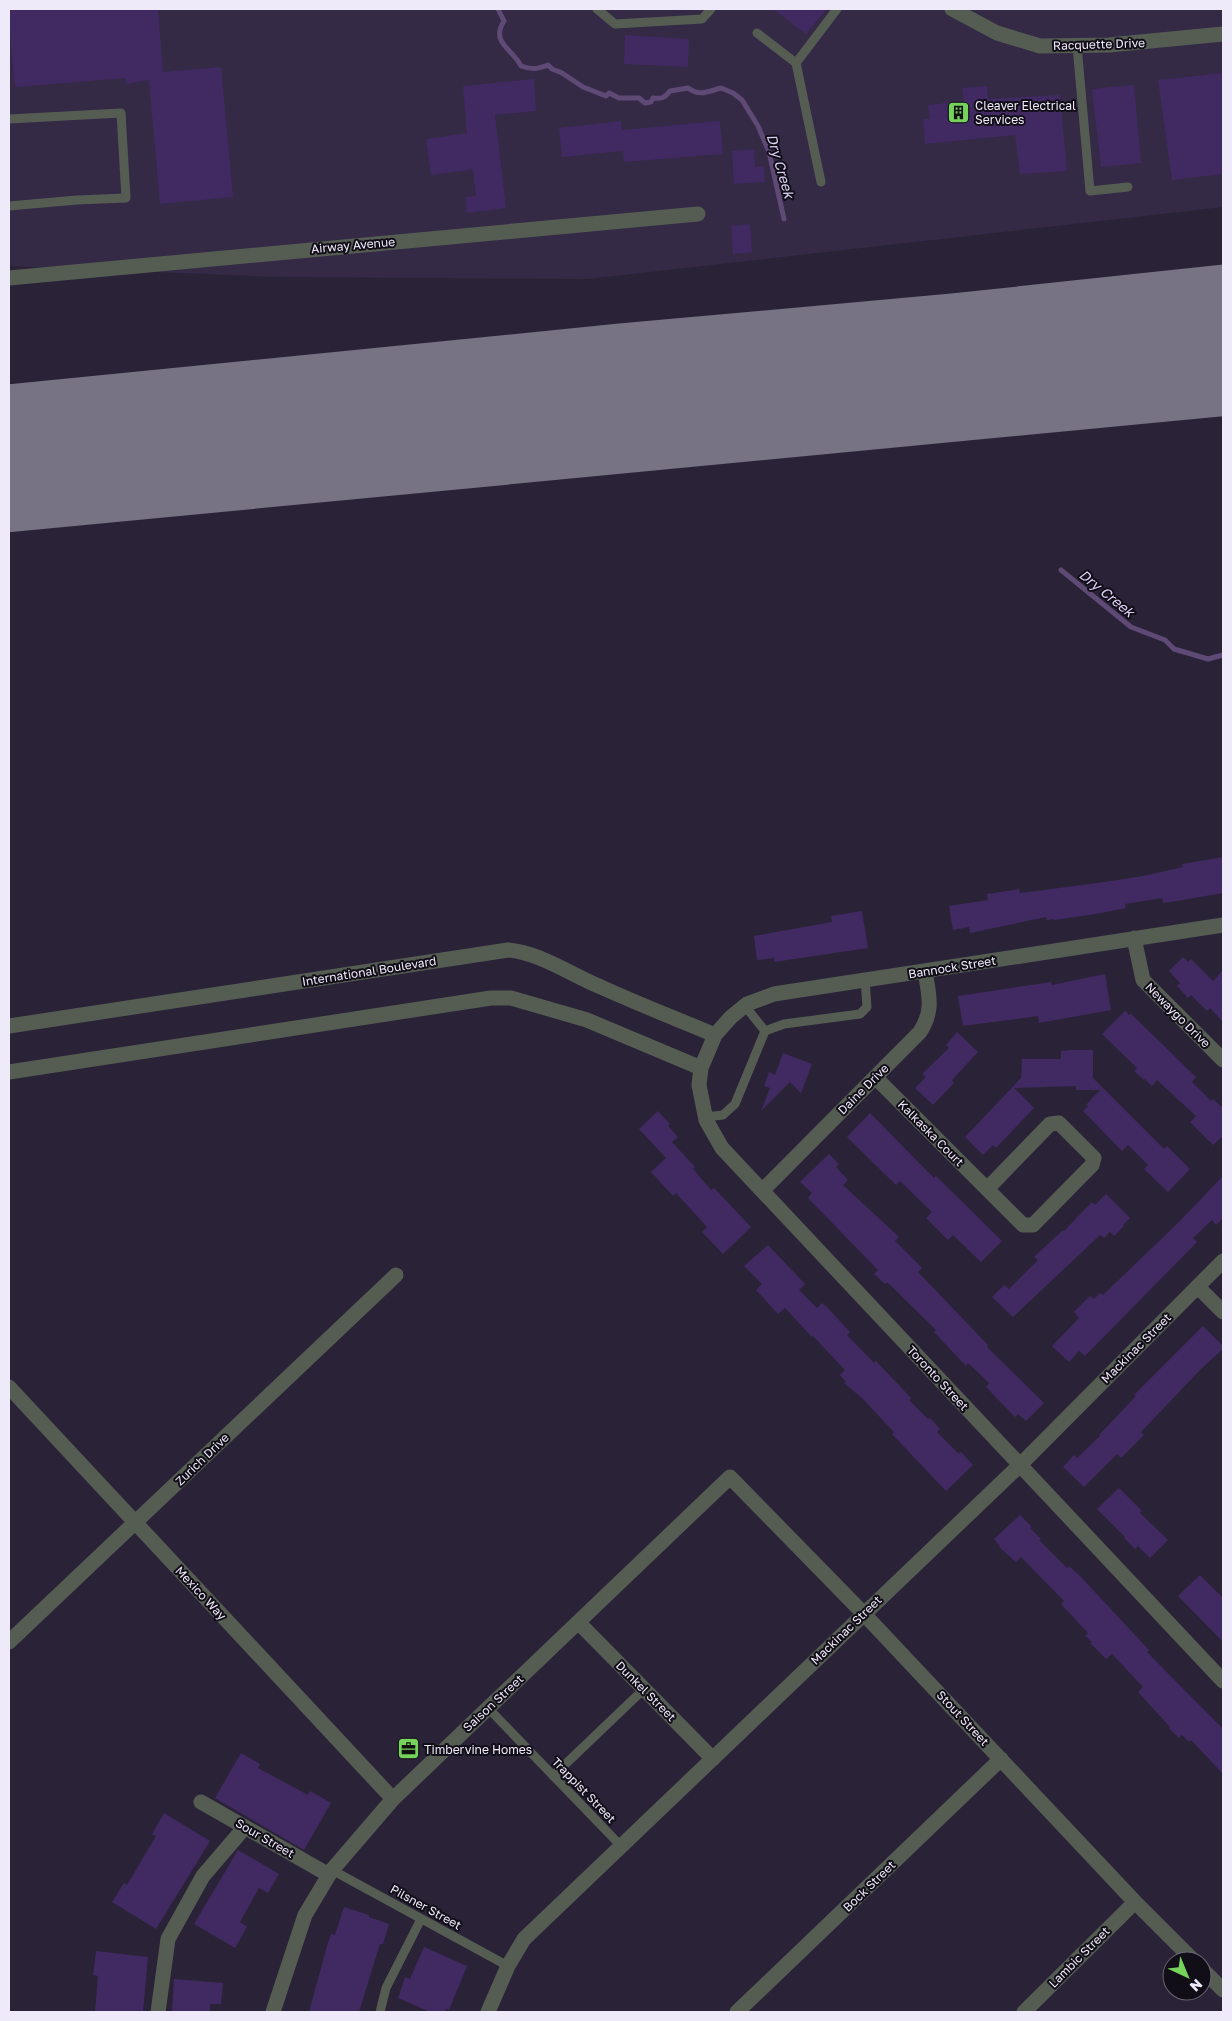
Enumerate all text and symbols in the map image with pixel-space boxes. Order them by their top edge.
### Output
street label: Racquette Drive [1053,35,1145,53]
place label: Cleaver Electrical Services [975,98,1076,127]
building icon: Cleaver Electrical Services [947,100,971,124]
water label: Dry Creek [764,132,799,202]
street label: Airway Avenue [310,234,396,256]
water label: Dry Creek [1076,566,1140,622]
street label: International Boulevard [301,953,437,989]
street label: Bannock Street [907,953,997,981]
street label: Newaygo Drive [1142,979,1214,1051]
street label: Daine Drive [835,1061,891,1117]
street label: Kalkaska Court [895,1097,967,1169]
street label: Mackinac Street [1098,1310,1174,1386]
street label: Toronto Street [904,1342,972,1414]
street label: Zurich Drive [172,1430,232,1488]
street label: Mexico Way [172,1563,230,1623]
street label: Mackinac Street [807,1592,885,1668]
street label: Dunkel Street [613,1658,679,1724]
street label: Saison Street [460,1671,526,1735]
street label: Stout Street [934,1687,992,1749]
office icon: Timbervine Homes [396,1737,420,1761]
place label: Timbervine Homes [424,1742,532,1757]
street label: Trappist Street [549,1754,619,1826]
street label: Sour Street [233,1815,297,1861]
street label: Bock Street [840,1857,898,1915]
street label: Pilsner Street [388,1881,464,1933]
street label: Lambic Street [1045,1923,1113,1991]
north arrow [1162,1951,1212,2001]
text: N [1187,1976,1206,1996]

